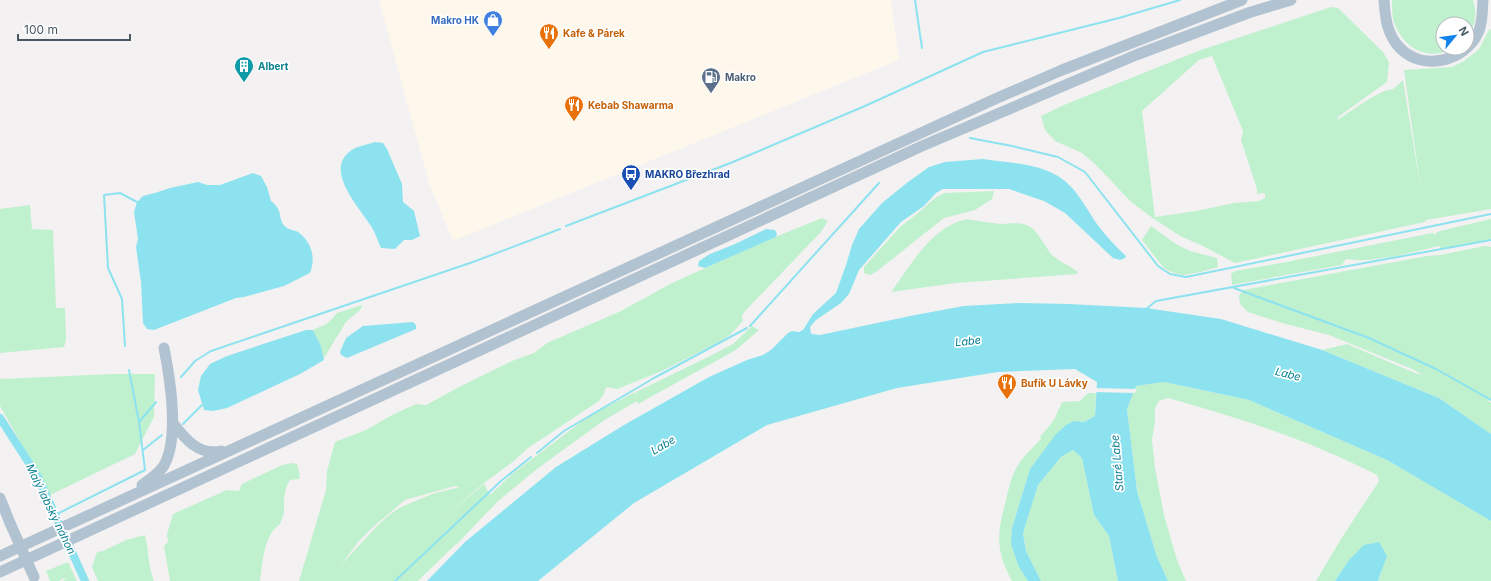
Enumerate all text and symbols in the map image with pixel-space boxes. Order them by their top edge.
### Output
shop icon: Makro HK [482,9,504,37]
place label: Makro HK [431,14,479,26]
scale bar [18,16,130,42]
north arrow [1435,16,1475,56]
text: 100 m [24,22,58,37]
restaurant icon: Kafe & Párek [538,22,560,50]
text: N [1456,24,1472,38]
place label: Kafe & Párek [563,27,625,39]
building icon: Albert [233,55,255,83]
place label: Albert [258,60,289,72]
fuel station icon: Makro [700,66,722,94]
place label: Makro [725,71,756,83]
restaurant icon: Kebab Shawarma [563,94,585,122]
place label: Kebab Shawarma [588,99,674,111]
bus stop icon: MAKRO Březhrad [620,163,642,191]
place label: MAKRO Březhrad [645,168,730,180]
water label: Labe [954,333,982,349]
water label: Labe [1274,364,1302,384]
restaurant icon: Bufík U Lávky [996,372,1018,400]
place label: Bufík U Lávky [1021,377,1088,390]
water label: Labe [648,432,678,458]
water label: Staré Labe [1108,434,1126,492]
water label: Malý labský náhon [23,462,79,557]

